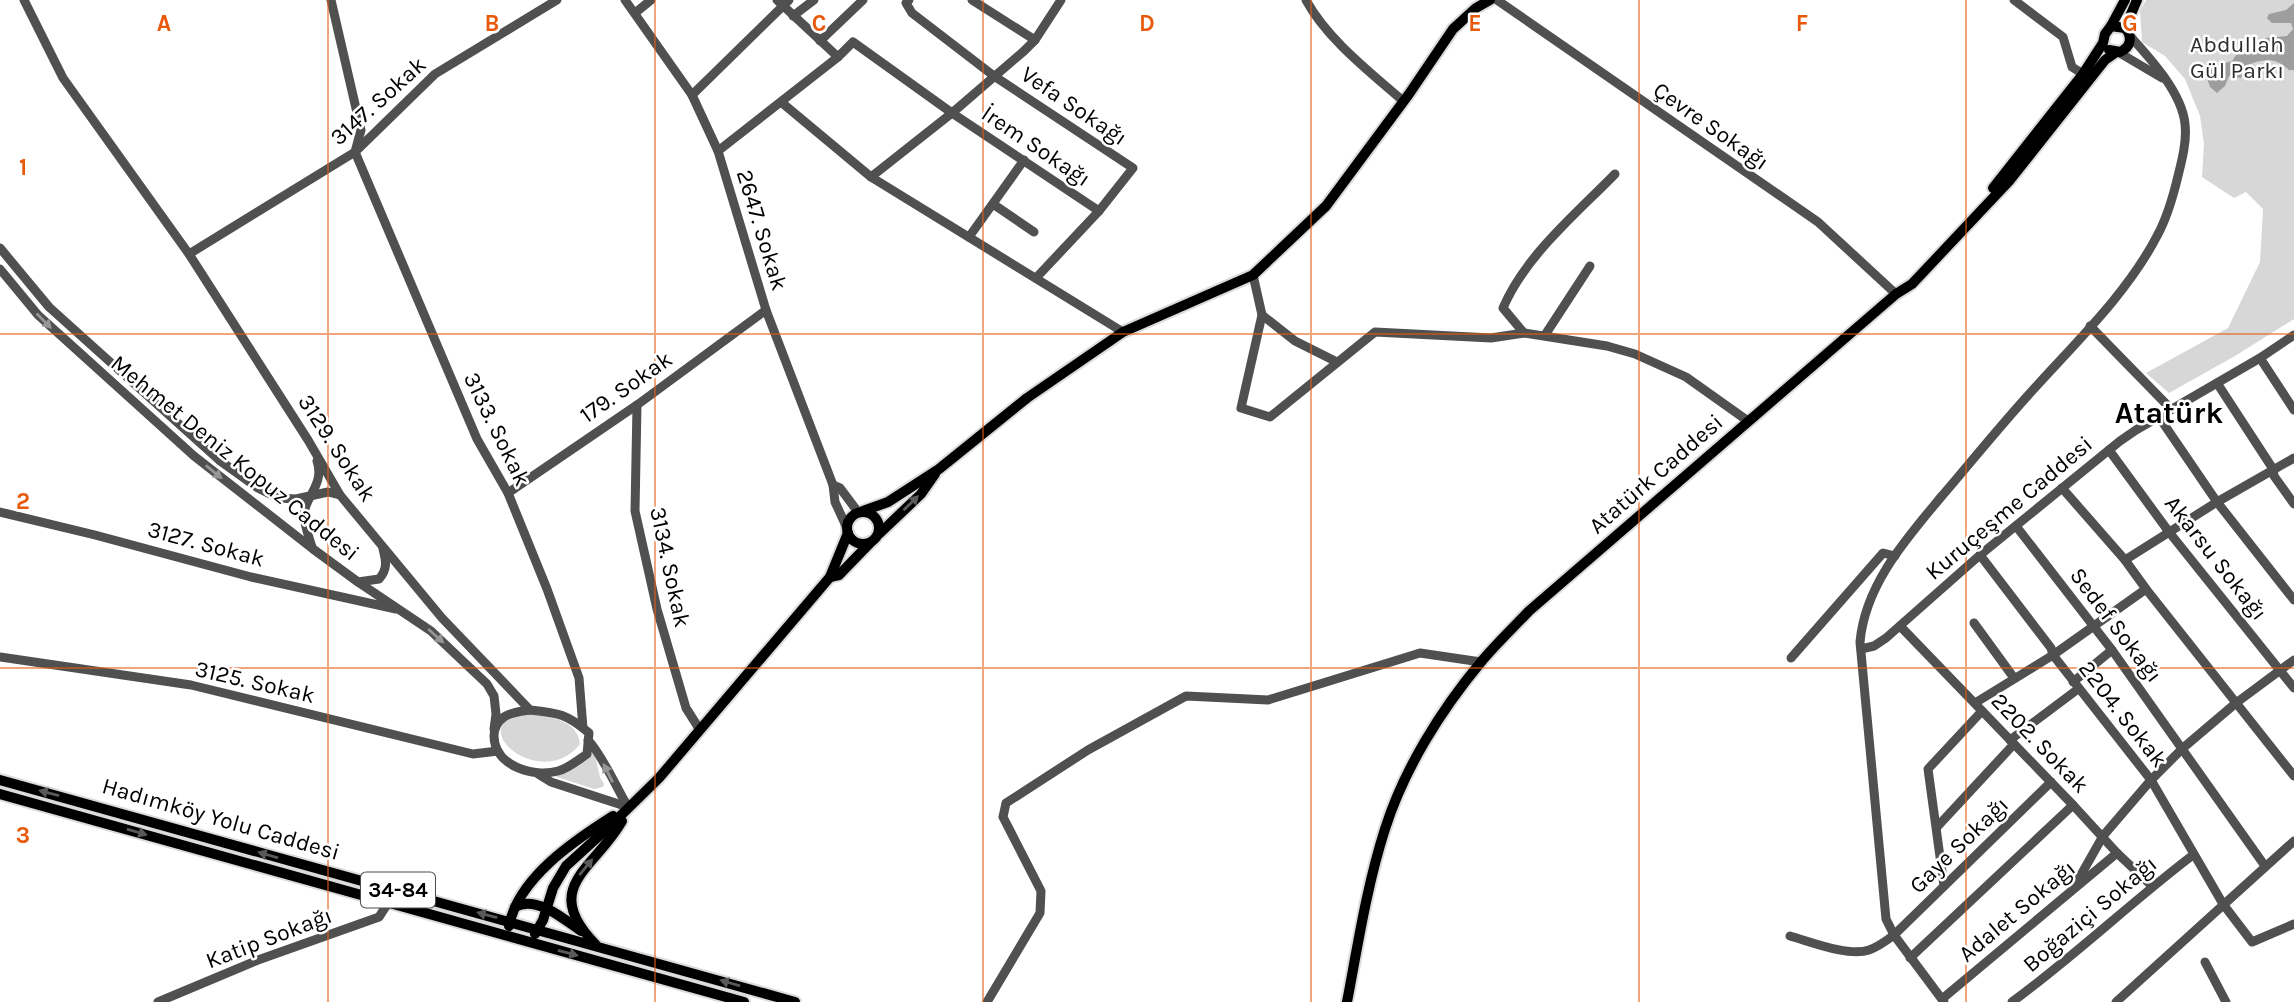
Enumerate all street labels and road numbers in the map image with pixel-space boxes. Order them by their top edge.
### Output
street label: 3147. Sokak [325,51,431,151]
street label: Vefa Sokağı [1016,61,1132,151]
street label: Çevre Sokağı [1648,76,1774,176]
street label: İrem Sokağı [976,100,1096,192]
street label: 2647. Sokak [731,166,793,294]
street label: 179. Sokak [575,345,677,429]
street label: Mehmet Deniz Kopuz Caddesi [105,349,365,567]
street label: 3133. Sokak [458,368,536,490]
street label: 3129. Sokak [292,389,382,507]
street label: Atatürk Caddesi [1584,409,1728,539]
street label: Kuruçeşme Caddesi [1920,430,2098,586]
street label: Akarsu Sokağı [2159,490,2273,626]
street label: 3134. Sokak [644,504,696,630]
street label: 3127. Sokak [145,515,267,573]
street label: Sedef Sokağı [2064,562,2168,688]
street label: 3125. Sokak [192,655,318,709]
street label: 2204. Sokak [2073,655,2173,773]
street label: 2202. Sokak [1986,687,2094,799]
street label: Hadımköy Yolu Caddesi [99,772,343,866]
street label: Gaye Sokağı [1904,791,2014,899]
street label: Boğaziçi Sokağı [2018,850,2162,978]
street label: Adalet Sokağı [1953,854,2081,968]
road number: 34-84 [361,872,435,908]
street label: Katip Sokağı [202,902,336,974]

